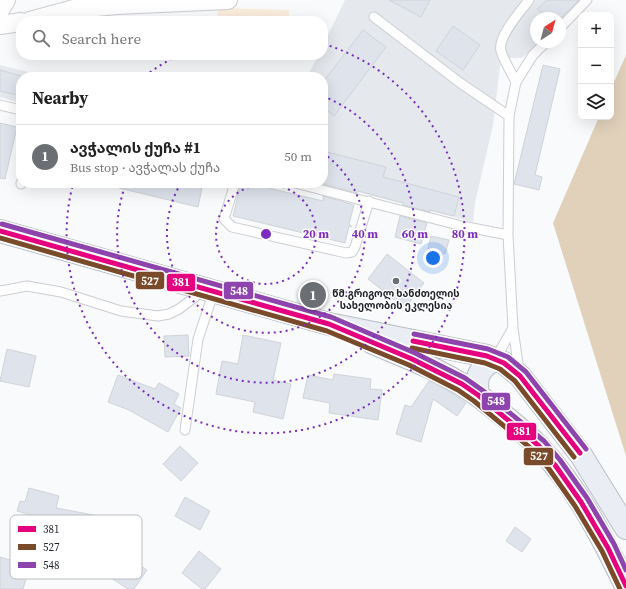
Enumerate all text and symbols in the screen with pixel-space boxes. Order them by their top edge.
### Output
north arrow [530,12,566,48]
map controls [578,12,614,120]
button: + [578,12,614,48]
search box [16,16,328,60]
icon: search [30,27,52,49]
text: Search here [62,28,141,49]
button: − [578,48,614,84]
button: layers [578,84,614,120]
text: Nearby [32,86,88,110]
text: ავჭალის ქუჩა #1 [70,137,201,158]
text: 1 [41,148,49,165]
text: 50 m [284,148,312,165]
text: Bus stop · ავჭალას ქუჩა [70,159,220,176]
text: 20 m [303,226,329,242]
text: 40 m [352,226,378,242]
text: 60 m [402,226,428,242]
text: 80 m [452,226,478,242]
centre of rings [259,227,273,241]
your location [423,248,443,268]
line badge: 527 [135,271,165,290]
line badge: 381 [166,273,196,292]
text: 527 [141,274,159,289]
text: 381 [172,275,190,290]
marker: წმ.გრიგოლ ხანძთელის სახელობის ეკლესია [391,276,401,286]
pin: 1 [300,280,326,310]
line badge: 548 [223,281,254,300]
text: 548 [230,284,248,299]
place label: წმ.გრიგოლ ხანძთელის სახელობის ეკლესია [332,287,460,312]
line badge: 548 [481,392,511,411]
text: 548 [487,394,505,409]
line badge: 381 [506,422,537,441]
text: 381 [513,424,531,439]
line badge: 527 [523,447,554,466]
text: 527 [530,449,548,464]
legend [10,515,142,579]
text: 381 [43,522,60,537]
text: 527 [43,540,60,555]
text: 548 [43,558,60,573]

